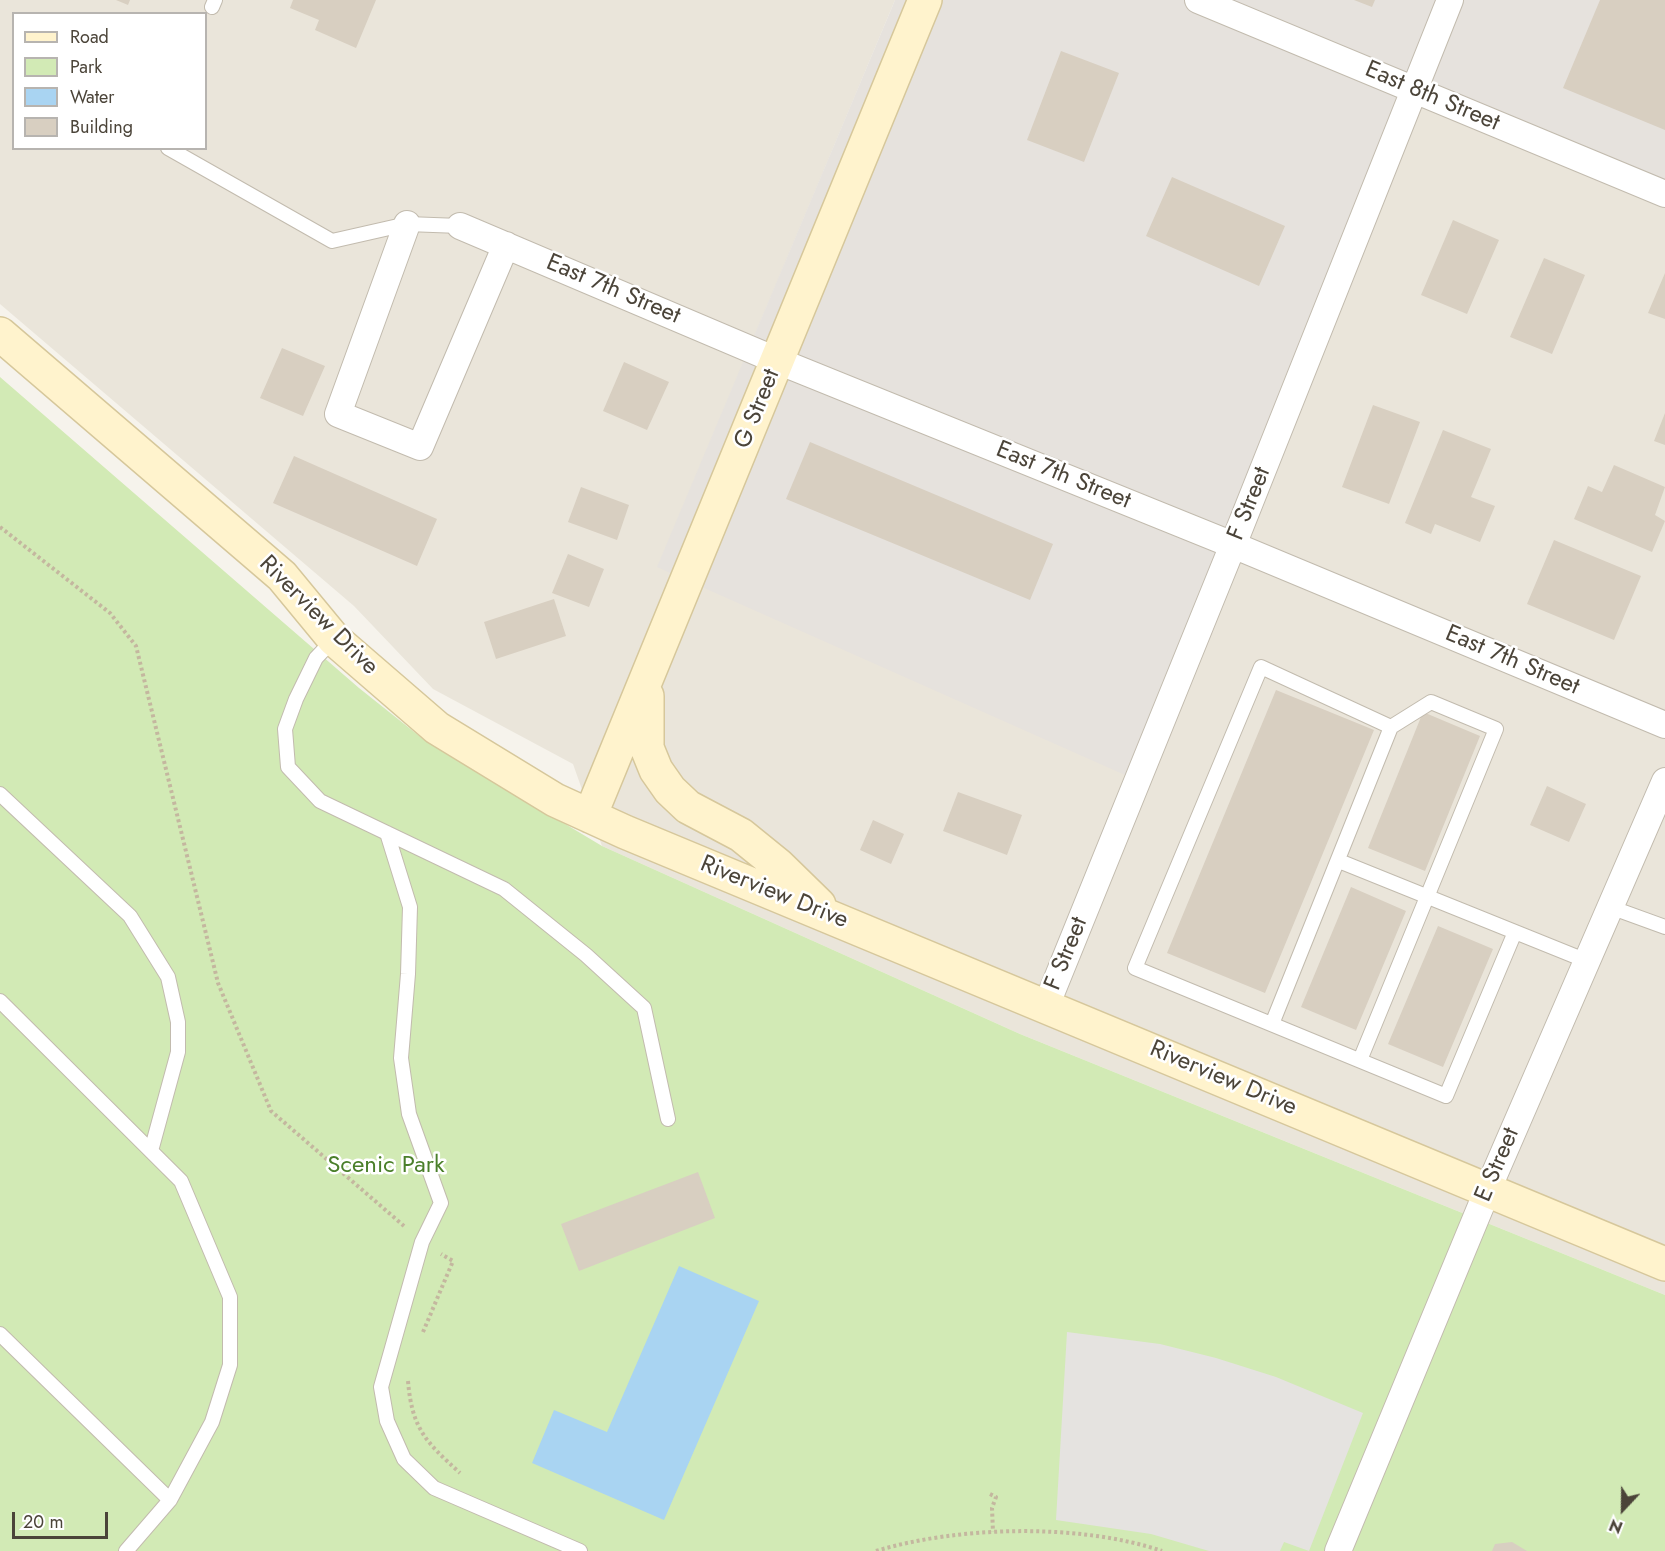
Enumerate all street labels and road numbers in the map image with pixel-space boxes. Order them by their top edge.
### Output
street label: East 8th Street [1360,56,1504,138]
street label: East 7th Street [542,249,684,331]
street label: G Street [729,365,787,453]
street label: East 7th Street [991,436,1135,516]
street label: F Street [1222,463,1278,545]
street label: Riverview Drive [252,550,384,682]
street label: East 7th Street [1441,620,1583,702]
street label: Riverview Drive [696,850,852,936]
street label: F Street [1039,913,1095,995]
street label: Riverview Drive [1145,1035,1301,1123]
street label: E Street [1470,1124,1526,1206]

